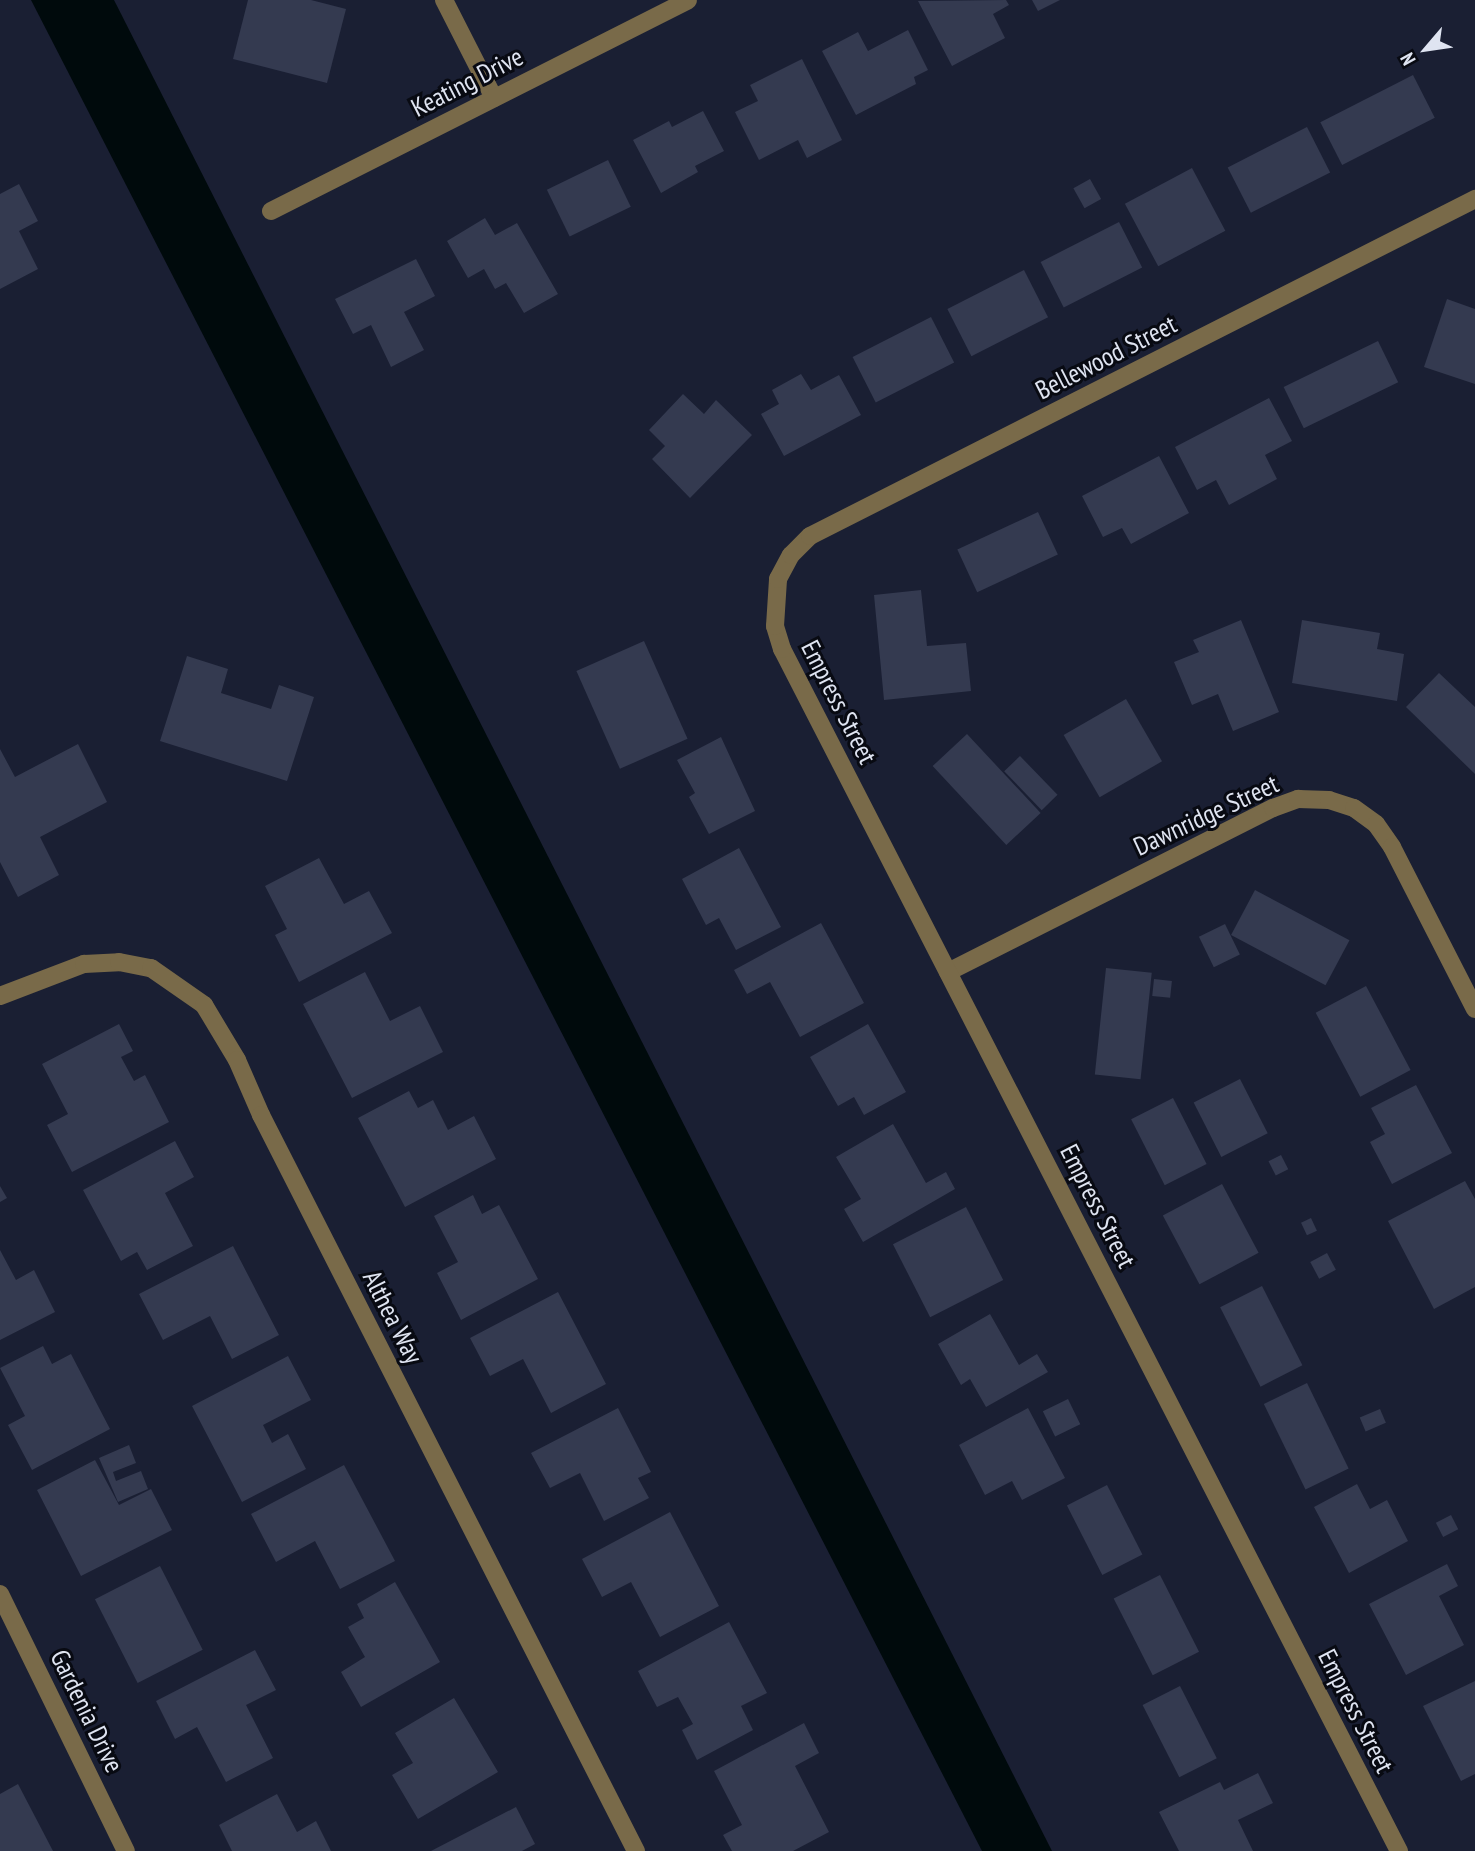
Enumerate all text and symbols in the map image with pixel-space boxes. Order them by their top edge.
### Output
north arrow [1391,14,1461,84]
street label: Keating Drive [406,41,528,123]
text: N [1395,49,1421,69]
street label: Bellewood Street [1030,308,1182,406]
street label: Empress Street [795,635,883,769]
street label: Dawnridge Street [1129,768,1283,862]
street label: Empress Street [1054,1139,1142,1273]
street label: Althea Way [356,1265,430,1369]
street label: Empress Street [1312,1644,1400,1778]
street label: Gardenia Drive [44,1645,130,1777]

